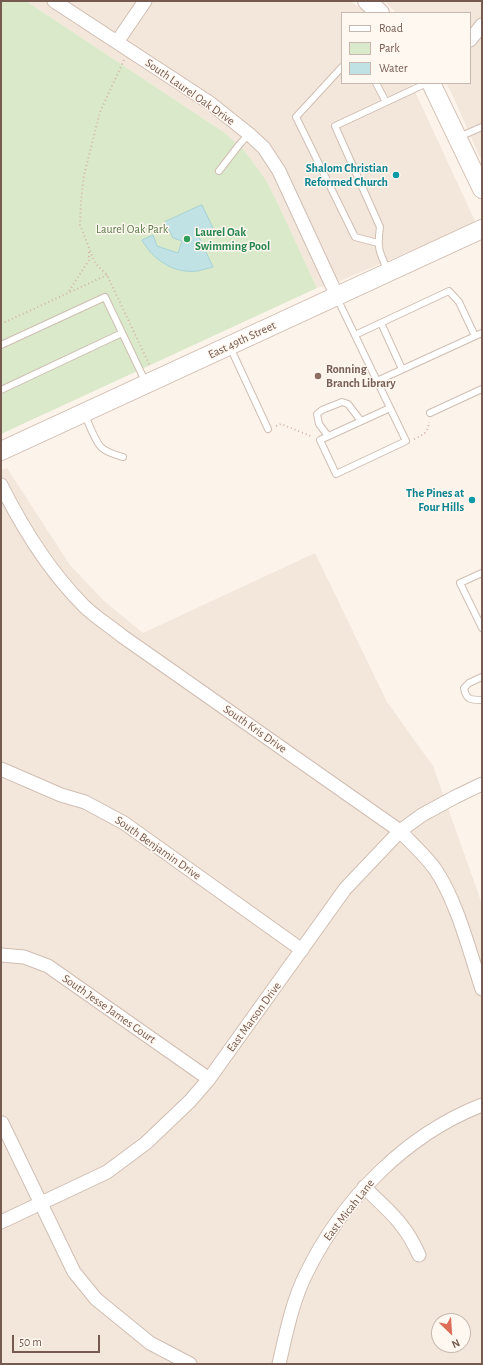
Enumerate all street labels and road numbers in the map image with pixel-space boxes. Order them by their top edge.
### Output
street label: South Laurel Oak Drive [142,56,238,128]
street label: East 49th Street [206,318,278,362]
street label: South Kris Drive [221,702,289,756]
street label: South Benjamin Drive [112,813,204,883]
street label: South Jesse James Court [59,971,159,1047]
street label: East Marson Drive [224,979,284,1055]
street label: East Micah Lane [321,1176,377,1244]

